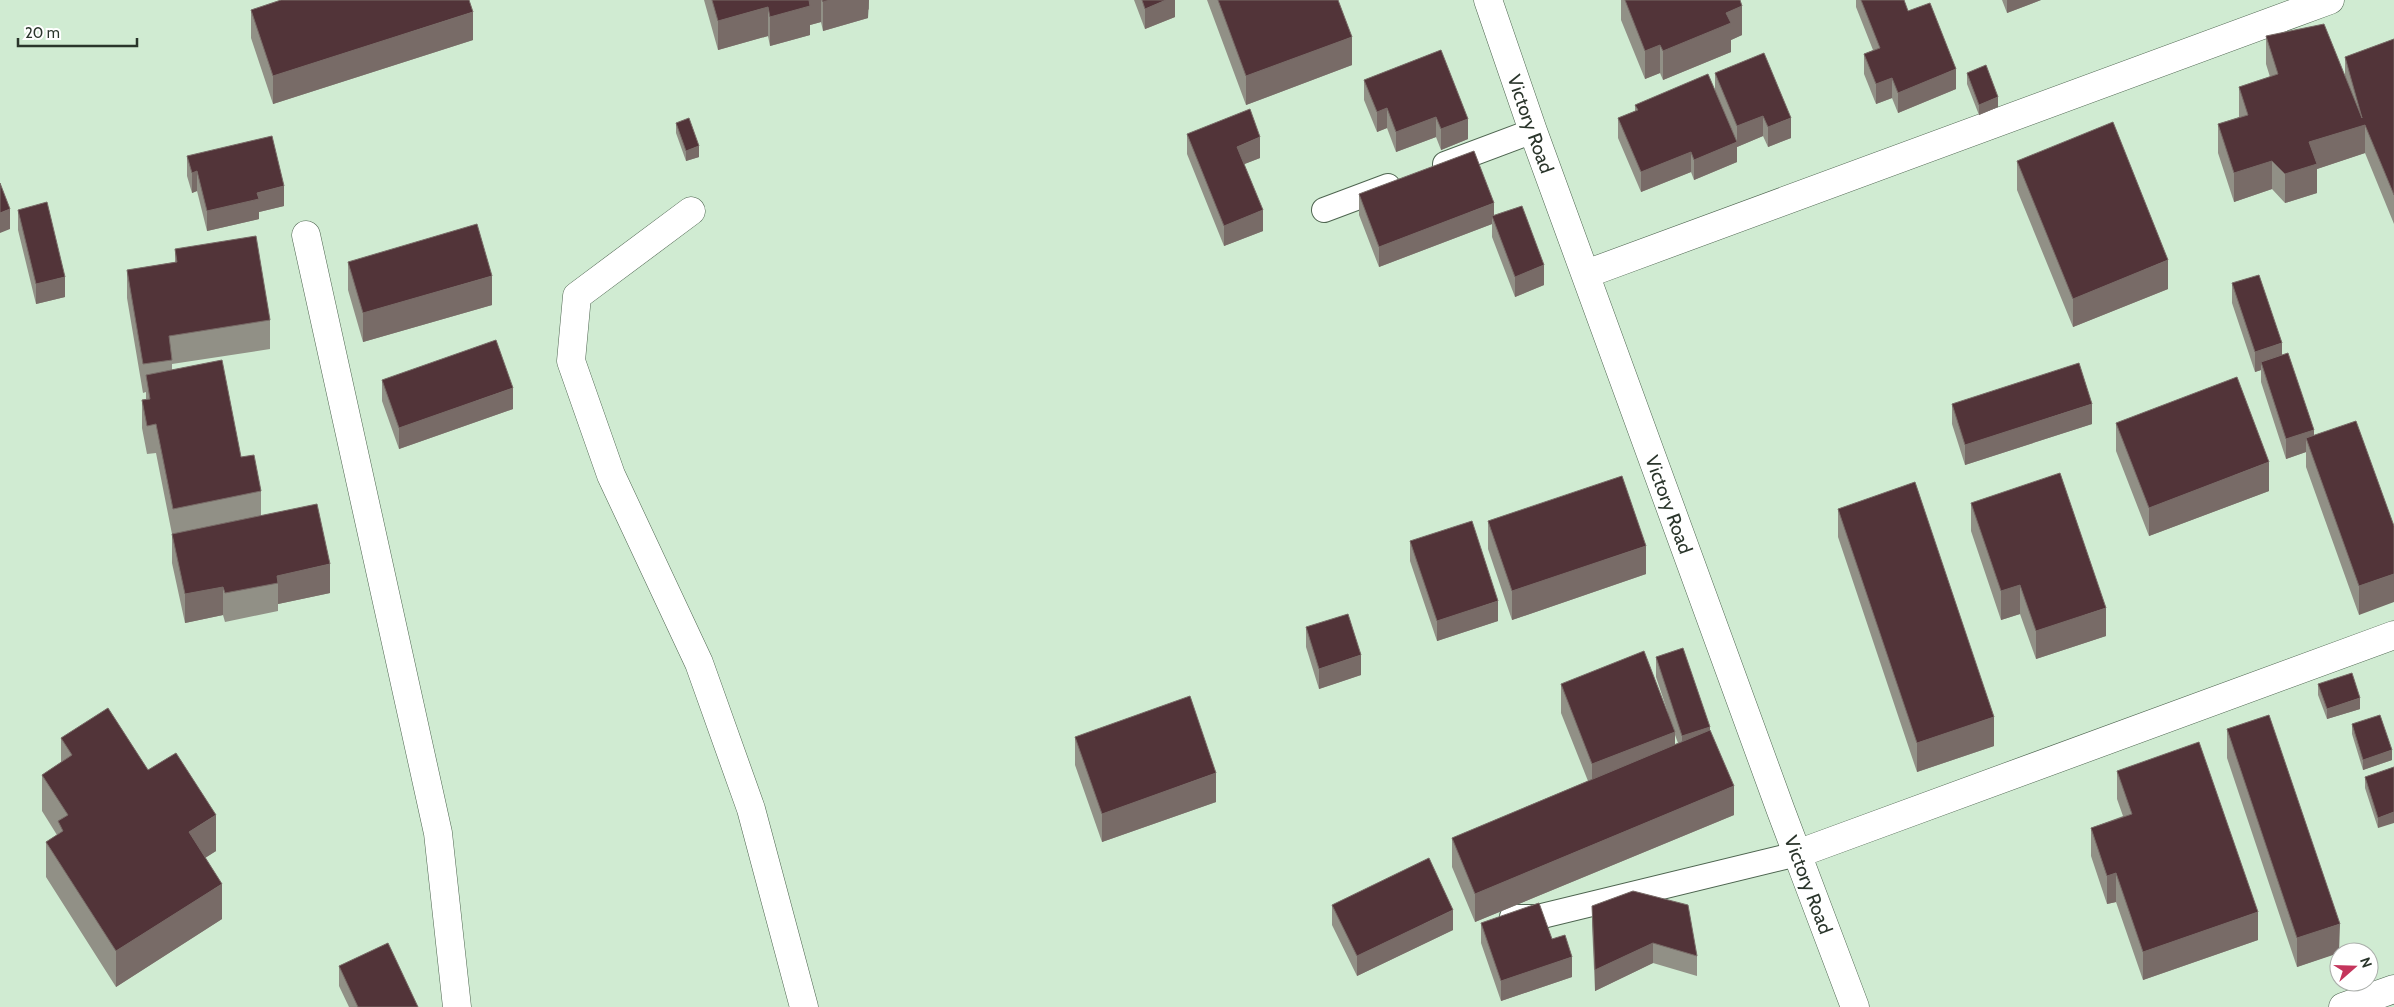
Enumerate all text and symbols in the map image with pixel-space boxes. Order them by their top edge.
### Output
scale bar [18,15,136,47]
text: 20 m [25,24,60,42]
street label: Victory Road [1502,72,1558,176]
street label: Victory Road [1640,452,1697,557]
street label: Victory Road [1779,833,1837,937]
north arrow [2329,942,2379,992]
text: N [2356,955,2376,970]

